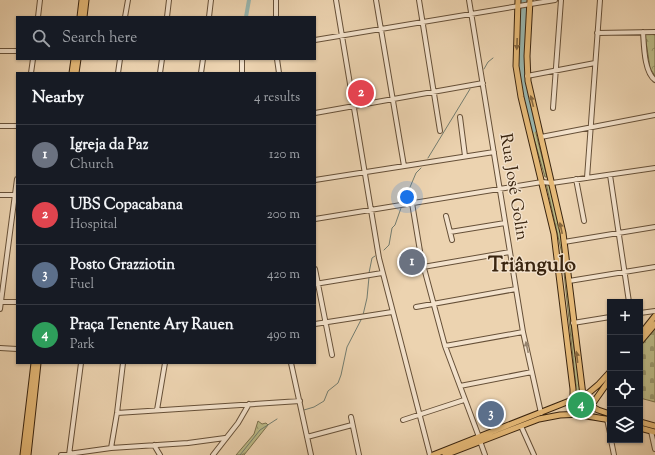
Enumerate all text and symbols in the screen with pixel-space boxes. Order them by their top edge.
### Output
search box [16,16,316,60]
icon: search [30,27,52,49]
text: Search here [62,28,137,49]
one-way arrow [514,38,520,51]
pin: 2 [348,78,374,108]
text: Nearby [32,86,84,110]
text: 4 results [254,89,300,107]
one-way arrow [529,95,535,107]
street label: Rua José Golin [493,132,533,242]
text: Igreja da Paz [70,135,148,156]
text: 1 [43,146,47,164]
text: 120 m [269,146,300,164]
text: Church [70,156,114,174]
your location [397,187,417,207]
text: UBS Copacabana [70,195,183,216]
text: 2 [42,206,48,224]
text: 200 m [267,206,300,224]
text: Hospital [70,216,117,234]
one-way arrow [558,222,564,234]
pin: 1 [399,247,425,277]
district label: Triângulo [488,251,577,281]
text: Posto Grazziotin [70,255,175,276]
text: 3 [42,266,48,284]
text: 420 m [267,266,300,284]
text: Fuel [70,276,94,294]
map controls [607,299,643,443]
button: + [607,299,643,335]
text: Praça Tenente Ary Rauen [70,315,234,336]
text: 4 [42,326,48,344]
text: 490 m [267,326,300,344]
button: − [607,335,643,371]
text: Park [70,336,95,354]
one-way arrow [523,341,529,353]
one-way arrow [574,351,581,363]
button: locate [607,371,643,407]
pin: 4 [568,390,594,420]
pin: 3 [478,399,504,429]
button: layers [607,407,643,443]

